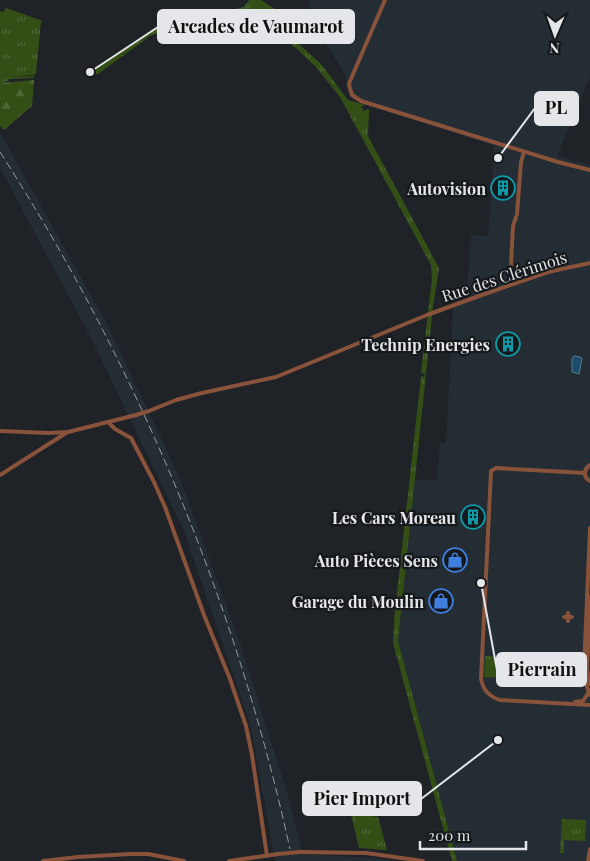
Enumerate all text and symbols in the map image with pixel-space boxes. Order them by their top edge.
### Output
callout: Arcades de Vaumarot [158,10,354,43]
north arrow [530,10,580,60]
text: Arcades de Vaumarot [167,14,344,38]
text: N [549,39,560,58]
callout: PL [535,92,578,125]
text: PL [545,95,567,119]
building icon: Autovision [490,175,516,201]
place label: Autovision [406,178,486,199]
street label: Rue des Clérimois [439,246,569,306]
building icon: Technip Energies [495,331,521,357]
place label: Technip Energies [361,334,490,355]
building icon: Les Cars Moreau [460,504,486,530]
place label: Les Cars Moreau [332,507,456,528]
shop icon: Auto Pièces Sens [442,547,468,573]
place label: Auto Pièces Sens [314,550,438,571]
shop icon: Garage du Moulin [428,588,454,614]
place label: Garage du Moulin [292,591,424,612]
callout: Pierrain [497,653,586,686]
text: Pierrain [507,657,577,681]
callout: Pier Import [303,782,421,815]
text: Pier Import [313,786,411,810]
scale bar [420,818,526,850]
text: 200 m [428,825,471,845]

